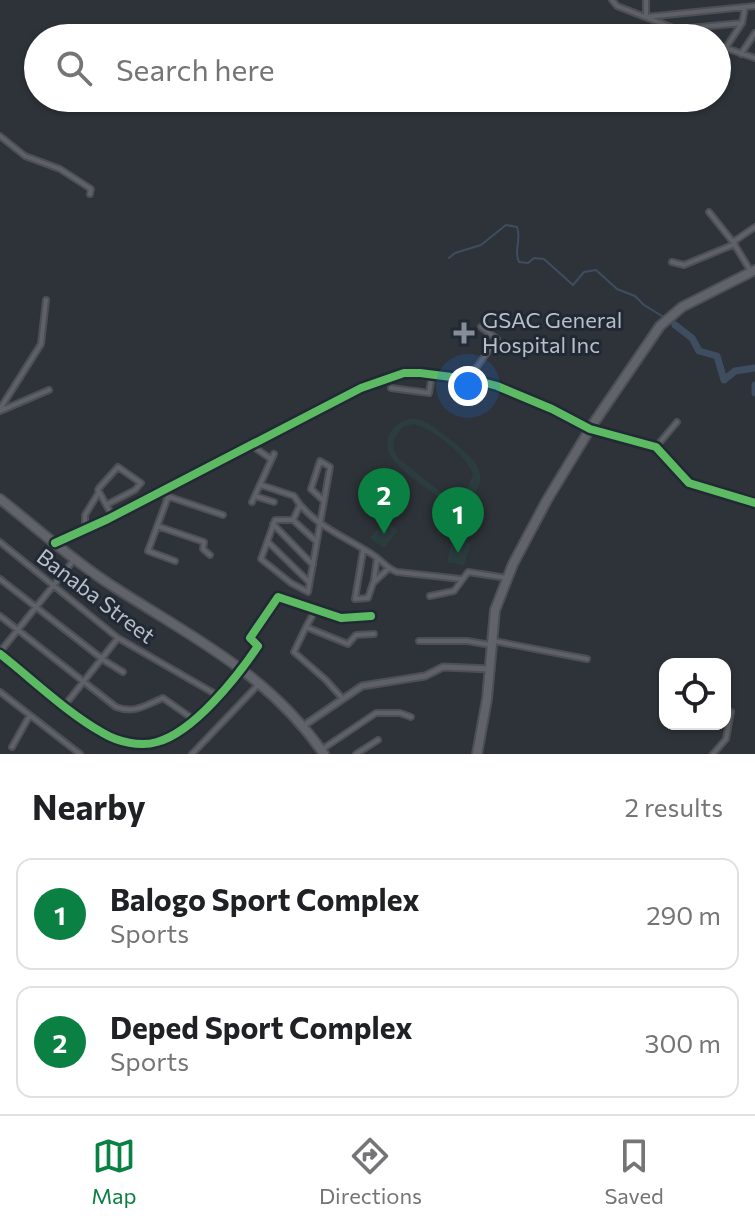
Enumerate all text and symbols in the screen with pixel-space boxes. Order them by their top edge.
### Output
search box [24,24,731,112]
icon: search [52,46,96,90]
text: Search here [116,50,275,87]
place label: GSAC General Hospital Inc [482,306,622,358]
marker: GSAC General Hospital Inc [453,322,475,344]
your location [448,366,488,406]
pin: 2 [358,468,410,534]
pin: 1 [432,487,484,553]
street label: Banaba Street [32,542,161,649]
map controls [659,658,731,730]
button: locate [659,658,731,730]
text: Nearby [32,785,146,827]
text: 2 results [625,791,723,822]
text: Balogo Sport Complex [110,880,419,917]
text: 1 [54,899,66,930]
text: 290 m [646,899,721,930]
text: Sports [110,917,189,948]
text: Deped Sport Complex [110,1008,412,1045]
text: 2 [53,1027,67,1058]
text: 300 m [645,1027,721,1058]
text: Sports [110,1045,189,1076]
tab: Map [91,1134,137,1209]
tab: Directions [319,1134,422,1209]
tab: Saved [604,1134,664,1209]

